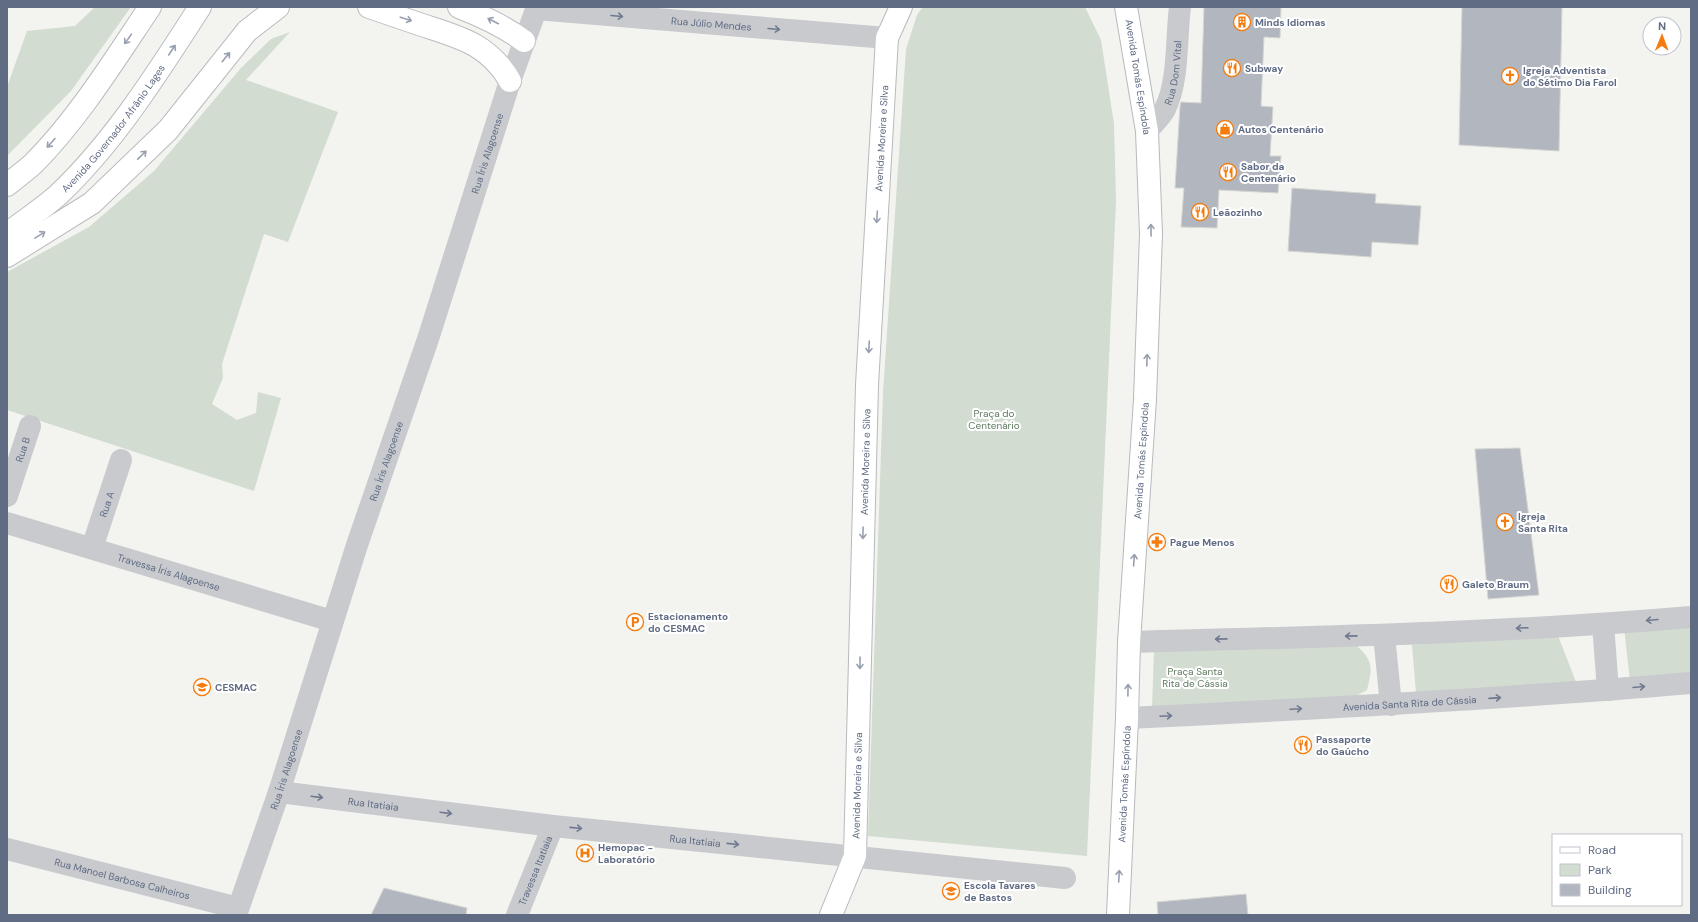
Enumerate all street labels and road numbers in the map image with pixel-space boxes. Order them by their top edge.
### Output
street label: Rua Júlio Mendes [671,14,752,33]
street label: Avenida Tomás Espíndola [1122,18,1154,136]
street label: Rua Dom Vital [1161,40,1184,107]
street label: Avenida Governador Afrânio Lages [58,62,167,195]
street label: Avenida Moreira e Silva [872,85,891,192]
street label: Rua Íris Alagoense [468,111,506,195]
street label: Avenida Tomás Espíndola [1131,402,1151,519]
street label: Avenida Moreira e Silva [857,408,873,515]
street label: Rua Íris Alagoense [366,419,406,503]
street label: Rua B [12,435,33,464]
street label: Rua A [96,489,117,519]
street label: Travessa Íris Alagoense [116,550,222,594]
street label: Avenida Santa Rita de Cássia [1342,692,1477,713]
street label: Avenida Tomás Espíndola [1115,725,1133,843]
street label: Rua Íris Alagoense [267,727,305,811]
street label: Avenida Moreira e Silva [849,732,865,839]
street label: Rua Itatiaia [347,794,399,813]
street label: Rua Itatiaia [669,831,721,849]
street label: Travessa Itatiaia [515,834,555,907]
street label: Rua Manoel Barbosa Calheiros [53,855,192,902]

